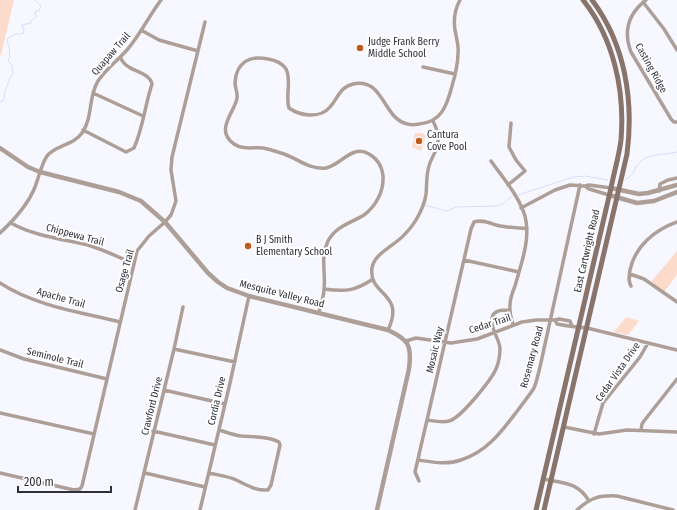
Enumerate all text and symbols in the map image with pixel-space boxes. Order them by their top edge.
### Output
street label: Quapaw Trail [89,30,133,78]
place label: Judge Frank Berry Middle School [368,36,440,60]
street label: Casting Ridge [632,41,670,95]
marker: Judge Frank Berry Middle School [355,43,365,53]
place label: Cantura Cove Pool [427,129,467,153]
marker: Cantura Cove Pool [414,136,424,146]
street label: East Cartwright Road [572,208,602,294]
street label: Chippewa Trail [45,221,106,249]
place label: B J Smith Elementary School [256,234,332,258]
marker: B J Smith Elementary School [243,241,253,251]
street label: Osage Trail [113,248,137,294]
street label: Mesquite Valley Road [238,278,326,310]
street label: Apache Trail [35,285,87,311]
street label: Cedar Trail [467,311,513,336]
street label: Mosaic Way [424,325,446,374]
street label: Rosemary Road [518,325,546,389]
street label: Cedar Vista Drive [593,340,643,404]
street label: Seminole Trail [25,345,85,371]
street label: Crawford Drive [139,375,165,436]
street label: Cordia Drive [206,375,228,427]
scale bar [18,468,111,494]
text: 200 m [24,475,54,489]

